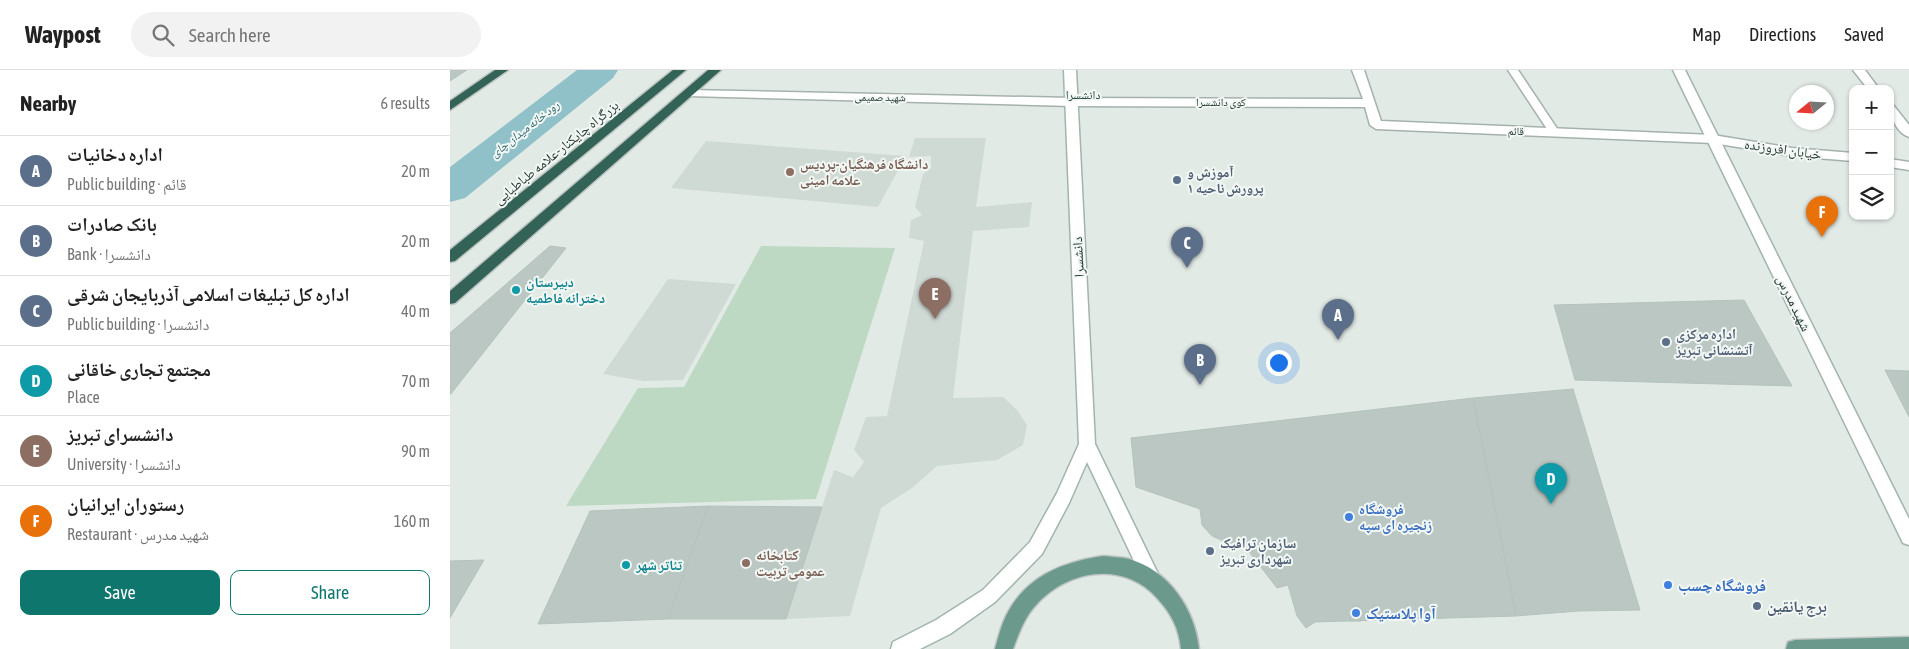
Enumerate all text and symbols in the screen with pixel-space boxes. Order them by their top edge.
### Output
search box [131,12,481,57]
text: Waypost [25,21,101,48]
icon: search [149,21,177,49]
text: Search here [189,24,271,46]
text: Map [1692,24,1721,45]
text: Directions [1749,24,1816,45]
text: Saved [1844,24,1884,45]
north arrow [1789,85,1834,130]
map controls [1849,85,1894,220]
button: + [1849,85,1894,130]
district label: دانشسرا [1066,88,1100,102]
text: Nearby [20,91,76,115]
street label: شهید صمیمی [854,91,906,104]
text: 6 results [380,94,430,112]
street label: کوی دانشسرا [1196,96,1246,109]
street label: بزرگراه چایکنار-علامه طباطبایی [490,97,622,208]
water label: رود خانه میدان چای [488,98,563,161]
street label: قائم [1508,125,1525,139]
button: − [1849,130,1894,175]
street label: خیابان افروزنده [1743,136,1823,163]
text: اداره دخانیات [67,143,163,165]
place label: دانشگاه فرهنگیان-پردیس علامه امینی [800,156,928,189]
text: A [32,162,40,180]
text: 20 m [401,162,430,180]
place label: آموزش و پرورش ناحیه ۱ [1187,164,1264,197]
marker: دانشگاه فرهنگیان-پردیس علامه امینی [784,166,796,178]
marker: آموزش و پرورش ناحیه ۱ [1171,174,1183,186]
text: Public building · قائم [67,175,187,193]
button: layers [1849,175,1894,220]
pin: F [1806,196,1838,237]
text: بانک صادرات [67,213,157,235]
pin: C [1171,227,1203,268]
text: B [32,232,40,250]
text: 20 m [401,232,430,250]
street label: دانشسرا [1069,236,1088,278]
text: Bank · دانشسرا [67,245,151,263]
street label: شهید مدرس [1773,272,1815,334]
place label: دبیرستان دخترانه فاطمیه [526,274,605,306]
pin: E [919,278,951,319]
text: اداره کل تبلیغات اسلامی آذربایجان شرقی [67,283,350,305]
marker: دبیرستان دخترانه فاطمیه [510,284,522,296]
pin: A [1322,299,1354,340]
text: C [32,302,40,320]
text: 40 m [401,302,430,320]
text: Public building · دانشسرا [67,315,209,333]
place label: اداره مرکزی آتشنشانی تبریز [1675,326,1753,359]
marker: اداره مرکزی آتشنشانی تبریز [1660,336,1672,348]
pin: B [1184,344,1216,385]
your location [1266,350,1292,376]
text: مجتمع تجاری خاقانی [67,358,211,380]
text: D [32,372,40,390]
text: 70 m [401,372,430,390]
text: Place [67,388,100,406]
text: دانشسرای تبریز [67,423,174,445]
text: E [33,442,39,460]
text: 90 m [401,442,430,460]
text: University · دانشسرا [67,455,181,473]
pin: D [1535,463,1567,504]
text: رستوران ایرانیان [67,493,184,515]
place label: فروشگاه زنجیره ای سپه [1359,501,1432,534]
marker: فروشگاه زنجیره ای سپه [1343,511,1355,523]
text: F [33,512,39,530]
text: 160 m [394,512,430,530]
text: Restaurant · شهید مدرس [67,525,209,543]
place label: سازمان ترافیک شهرداری تبریز [1219,535,1296,568]
marker: سازمان ترافیک شهرداری تبریز [1204,545,1216,557]
place label: کتابخانه عمومی تربیت [756,547,825,580]
place label: تئاتر شهر [635,557,682,574]
marker: کتابخانه عمومی تربیت [740,557,752,569]
marker: تئاتر شهر [620,559,632,571]
button: Save [20,570,220,615]
button: Share [230,570,430,615]
place label: فروشگاه چسب [1678,576,1766,595]
marker: فروشگاه چسب [1662,579,1674,591]
place label: برج یانقین [1767,597,1827,617]
marker: برج یانقین [1751,600,1763,612]
place label: آوا پلاستیک [1366,604,1436,623]
marker: آوا پلاستیک [1350,607,1362,619]

